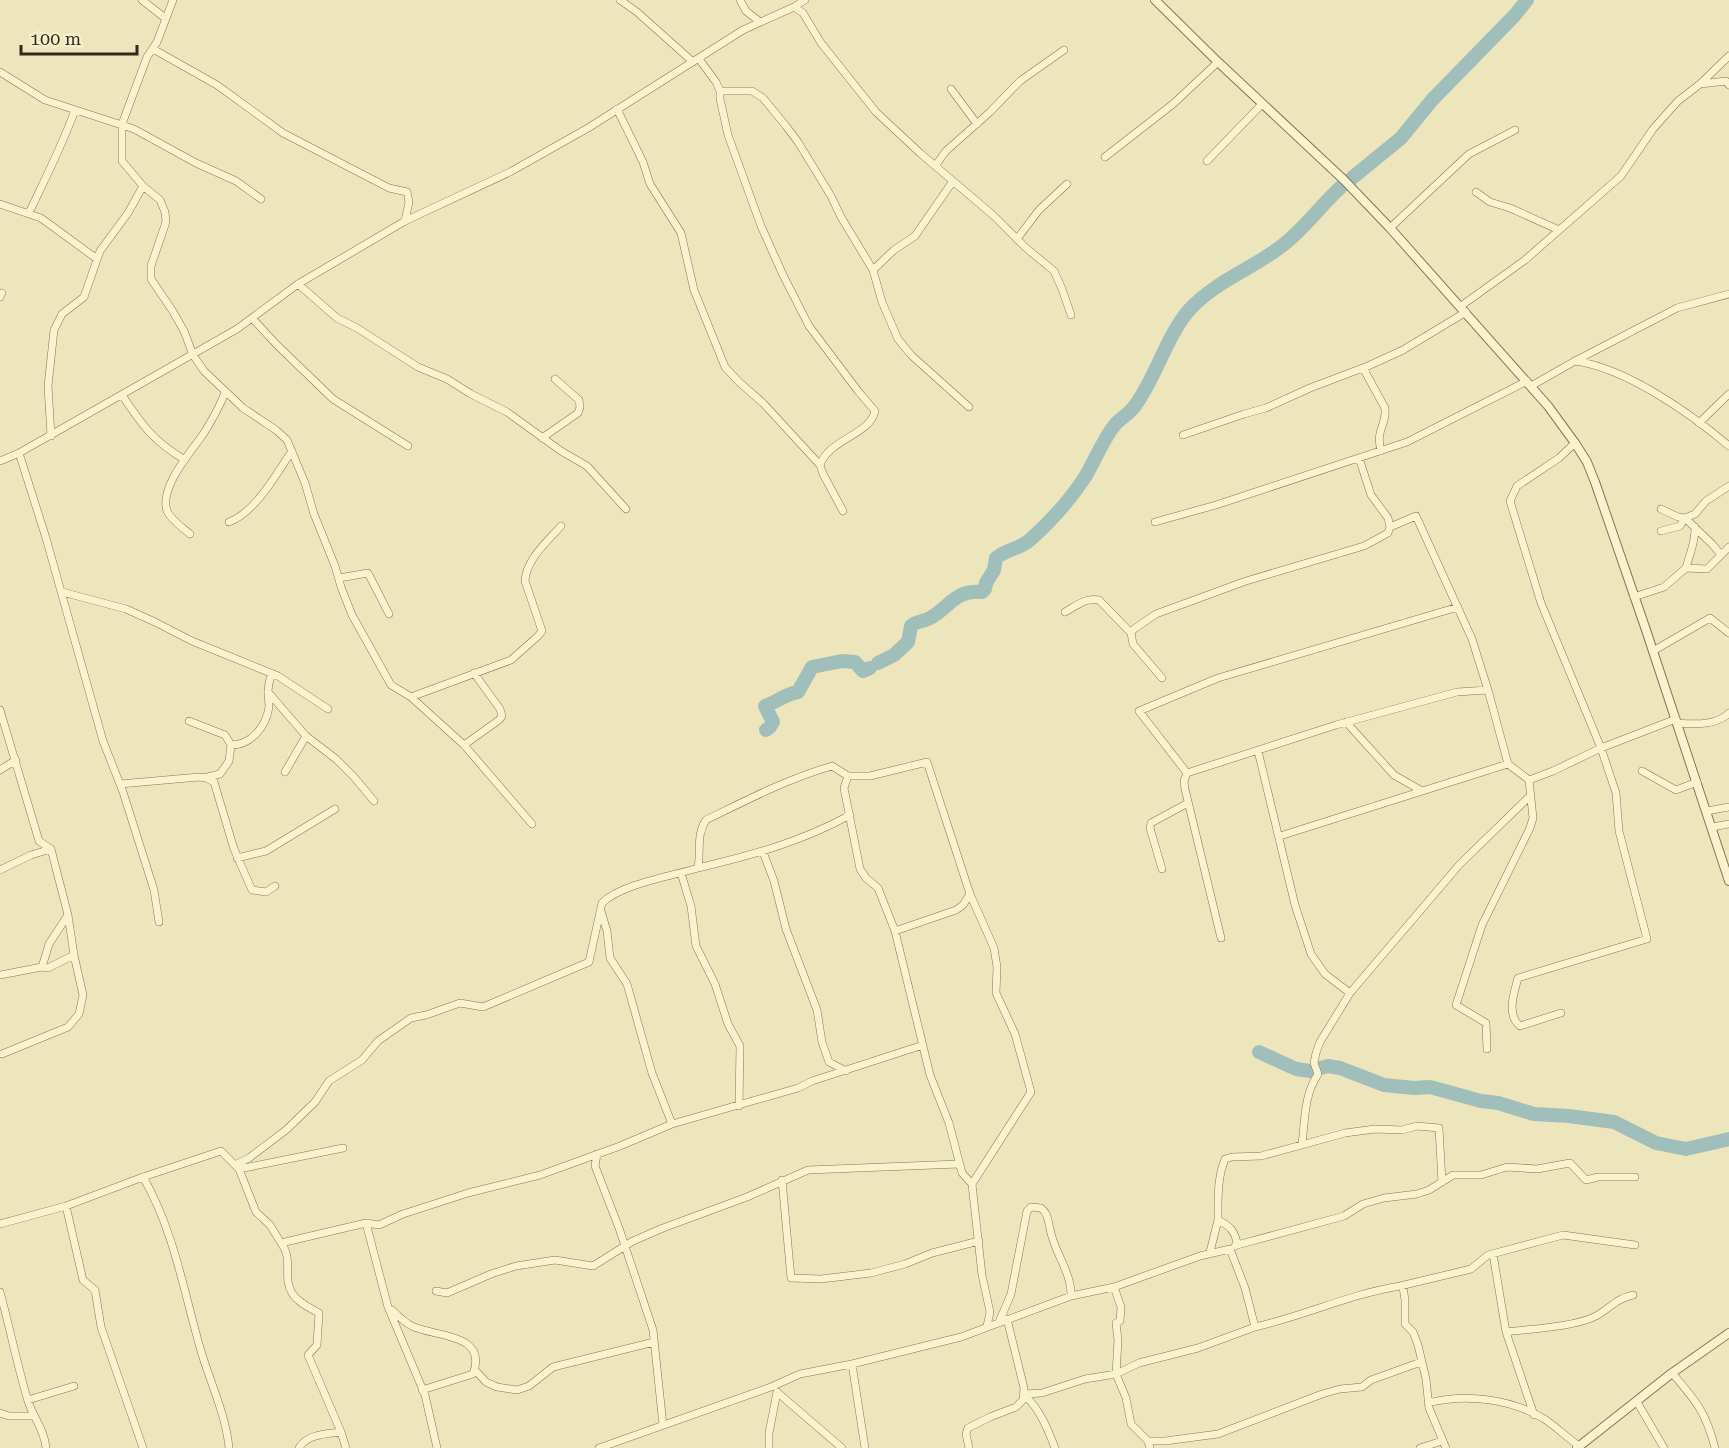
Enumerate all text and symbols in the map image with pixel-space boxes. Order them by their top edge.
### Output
scale bar [21,18,136,56]
text: 100 m [30,28,81,49]

